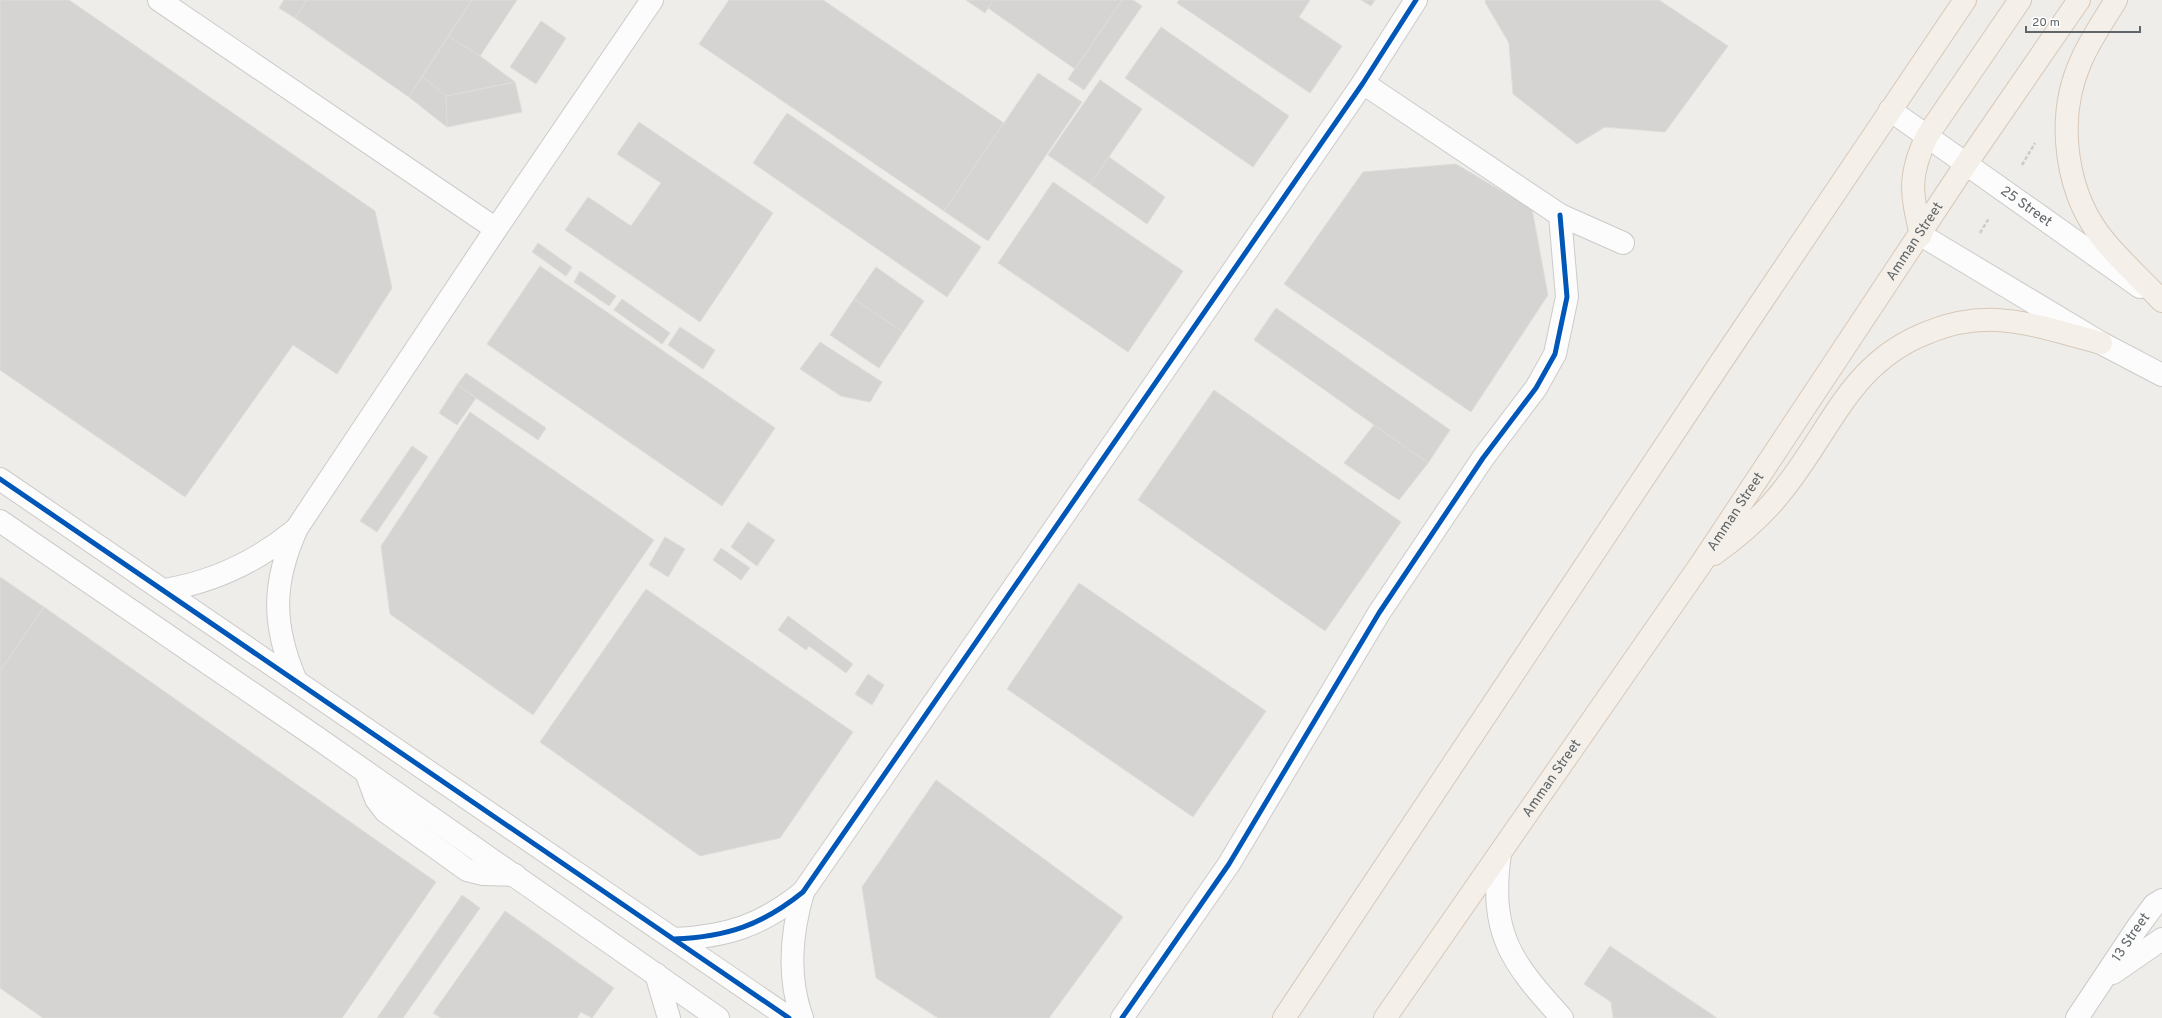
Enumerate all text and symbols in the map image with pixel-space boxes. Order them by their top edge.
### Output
scale bar [2026,8,2140,34]
text: 20 m [2032,15,2060,31]
street label: 25 Street [1997,182,2055,231]
street label: Amman Street [1882,199,1947,284]
street label: Amman Street [1704,469,1768,554]
street label: Amman Street [1519,736,1585,820]
street label: 13 Street [2108,910,2154,965]

